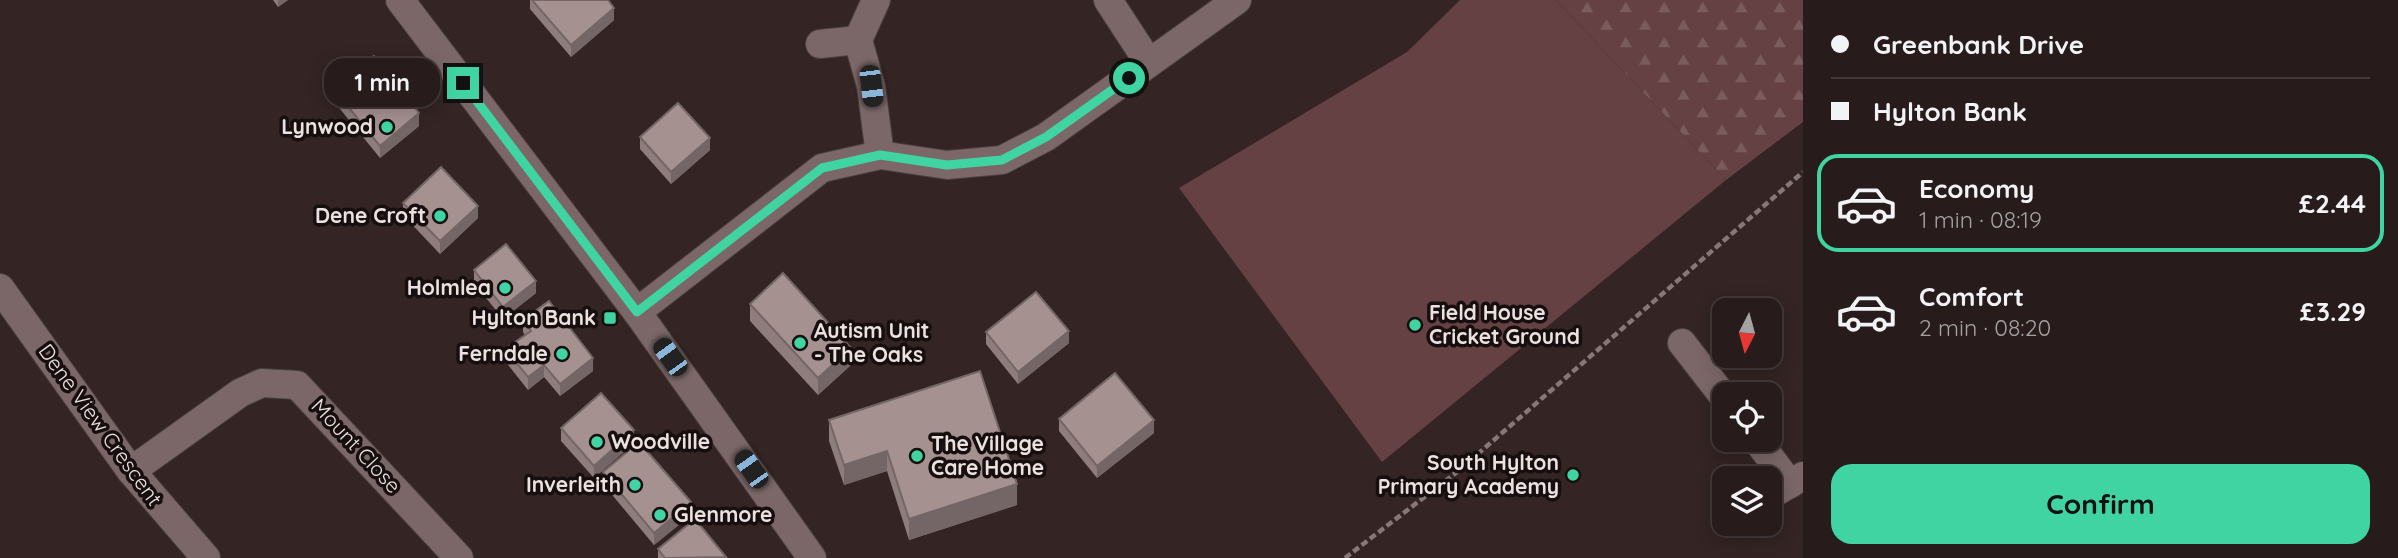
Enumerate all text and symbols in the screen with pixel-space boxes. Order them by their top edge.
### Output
text: Greenbank Drive [1873,28,2084,61]
callout: 1 min [323,58,438,108]
route start [1113,62,1145,94]
car [859,64,884,108]
route end [447,67,479,99]
text: 1 min [354,68,410,97]
text: Hylton Bank [1873,95,2027,128]
place label: Lynwood [281,113,373,139]
marker: Lynwood [379,119,395,135]
icon: car [1835,172,1898,235]
text: Economy [1919,172,2034,205]
text: £2.44 [2299,187,2366,220]
place label: Dene Croft [315,202,426,228]
text: 1 min · 08:19 [1919,205,2042,234]
marker: Dene Croft [432,208,448,224]
place label: Holmlea [407,274,491,300]
marker: Holmlea [497,280,513,296]
icon: car [1835,280,1898,343]
text: Comfort [1919,280,2024,313]
text: £3.29 [2300,295,2366,328]
north arrow [1712,298,1782,368]
map controls [1712,298,1782,536]
place label: Field House Cricket Ground [1429,299,1580,349]
place label: Hylton Bank [472,304,596,330]
marker: Hylton Bank [602,310,618,326]
text: 2 min · 08:20 [1919,313,2051,342]
place label: Autism Unit - The Oaks [814,317,929,367]
marker: Field House Cricket Ground [1407,317,1423,333]
car [650,334,691,380]
marker: Autism Unit - The Oaks [792,335,808,351]
street label: Dene View Crescent [33,338,168,510]
place label: Ferndale [458,340,548,366]
marker: Ferndale [554,346,570,362]
button: locate [1712,382,1782,452]
street label: Mount Close [306,393,407,498]
place label: Woodville [611,428,710,454]
place label: The Village Care Home [931,430,1044,480]
marker: Woodville [589,434,605,450]
car [731,446,772,492]
marker: The Village Care Home [909,448,925,464]
place label: South Hylton Primary Academy [1378,449,1559,499]
button: Confirm [1831,464,2370,544]
button: layers [1712,466,1782,536]
marker: South Hylton Primary Academy [1565,467,1581,483]
place label: Inverleith [526,471,621,497]
marker: Inverleith [627,477,643,493]
place label: Glenmore [674,501,773,527]
marker: Glenmore [652,507,668,523]

